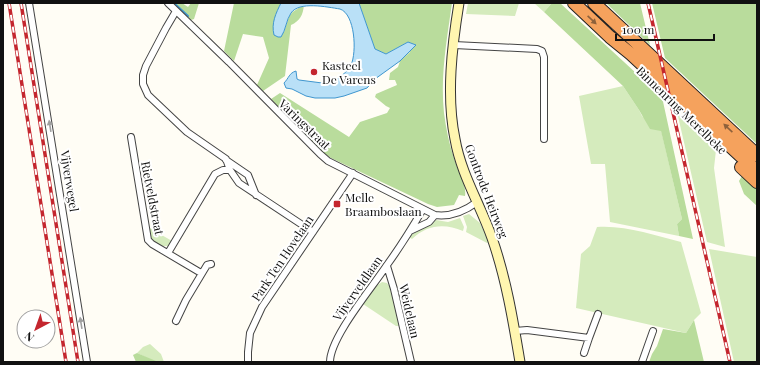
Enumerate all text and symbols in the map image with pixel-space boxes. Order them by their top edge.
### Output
one-way arrow [587,15,597,25]
scale bar [616,16,714,42]
text: 100 m [622,21,655,37]
place label: Kasteel De Varens [322,57,376,87]
street label: Binnenring Merelbeke [633,63,731,157]
marker: Kasteel De Varens [309,67,319,77]
street label: Varingstraat [275,95,335,153]
one-way arrow [47,120,53,132]
one-way arrow [724,124,733,133]
street label: Gontrode Heirweg [462,142,513,241]
street label: Vijverwegel [57,148,83,213]
street label: Rietveldstraat [138,160,168,237]
place label: Melle Braamboslaan [345,189,422,219]
marker: Melle Braamboslaan [332,199,342,209]
street label: Park Ten Hovelaan [247,212,317,304]
street label: Vijverveldlaan [328,252,385,324]
street label: Weidelaan [396,281,424,340]
north arrow [16,309,56,349]
one-way arrow [78,317,84,330]
text: N [21,329,37,345]

